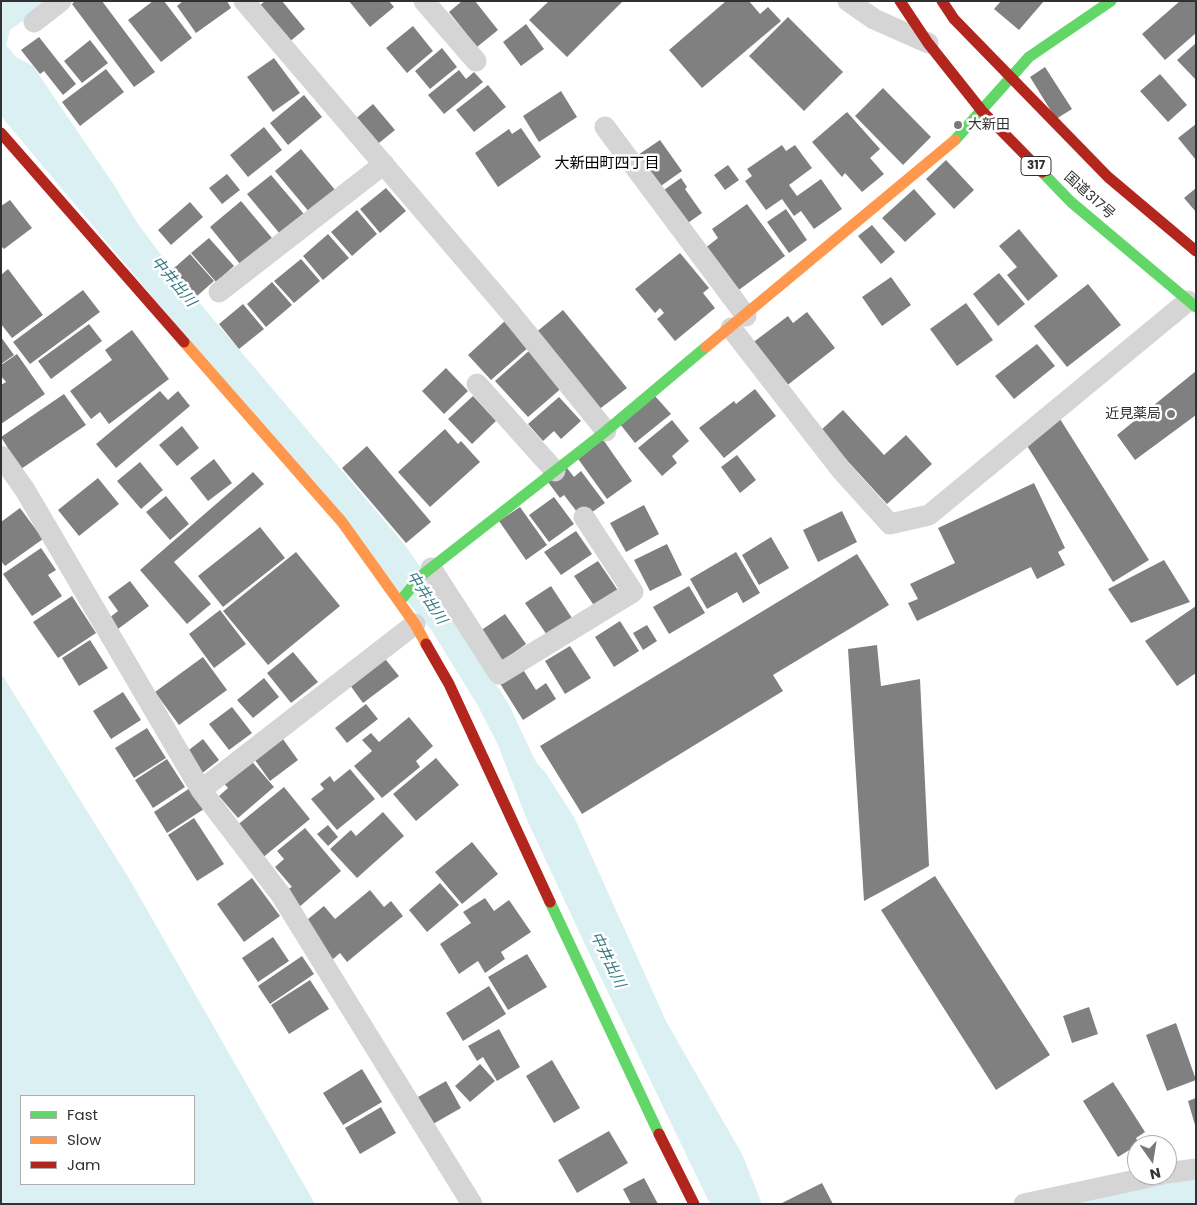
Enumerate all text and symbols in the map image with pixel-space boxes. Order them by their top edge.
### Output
place label: 大新田 [968,117,1010,133]
marker: 大新田 [952,119,964,131]
district label: 大新田町四丁目 [555,155,659,173]
road number: 317 [1021,157,1051,176]
street label: 国道317号 [1060,169,1118,223]
water label: 中井出川 [147,253,199,311]
place label: 近見薬局 [1105,406,1161,422]
marker: 近見薬局 [1165,408,1177,420]
water label: 中井出川 [402,568,450,628]
water label: 中井出川 [586,929,628,991]
legend [20,1095,195,1185]
text: Fast [67,1104,98,1125]
text: Slow [67,1129,101,1150]
north arrow [1127,1135,1177,1185]
text: Jam [67,1154,101,1175]
text: N [1148,1163,1163,1185]

